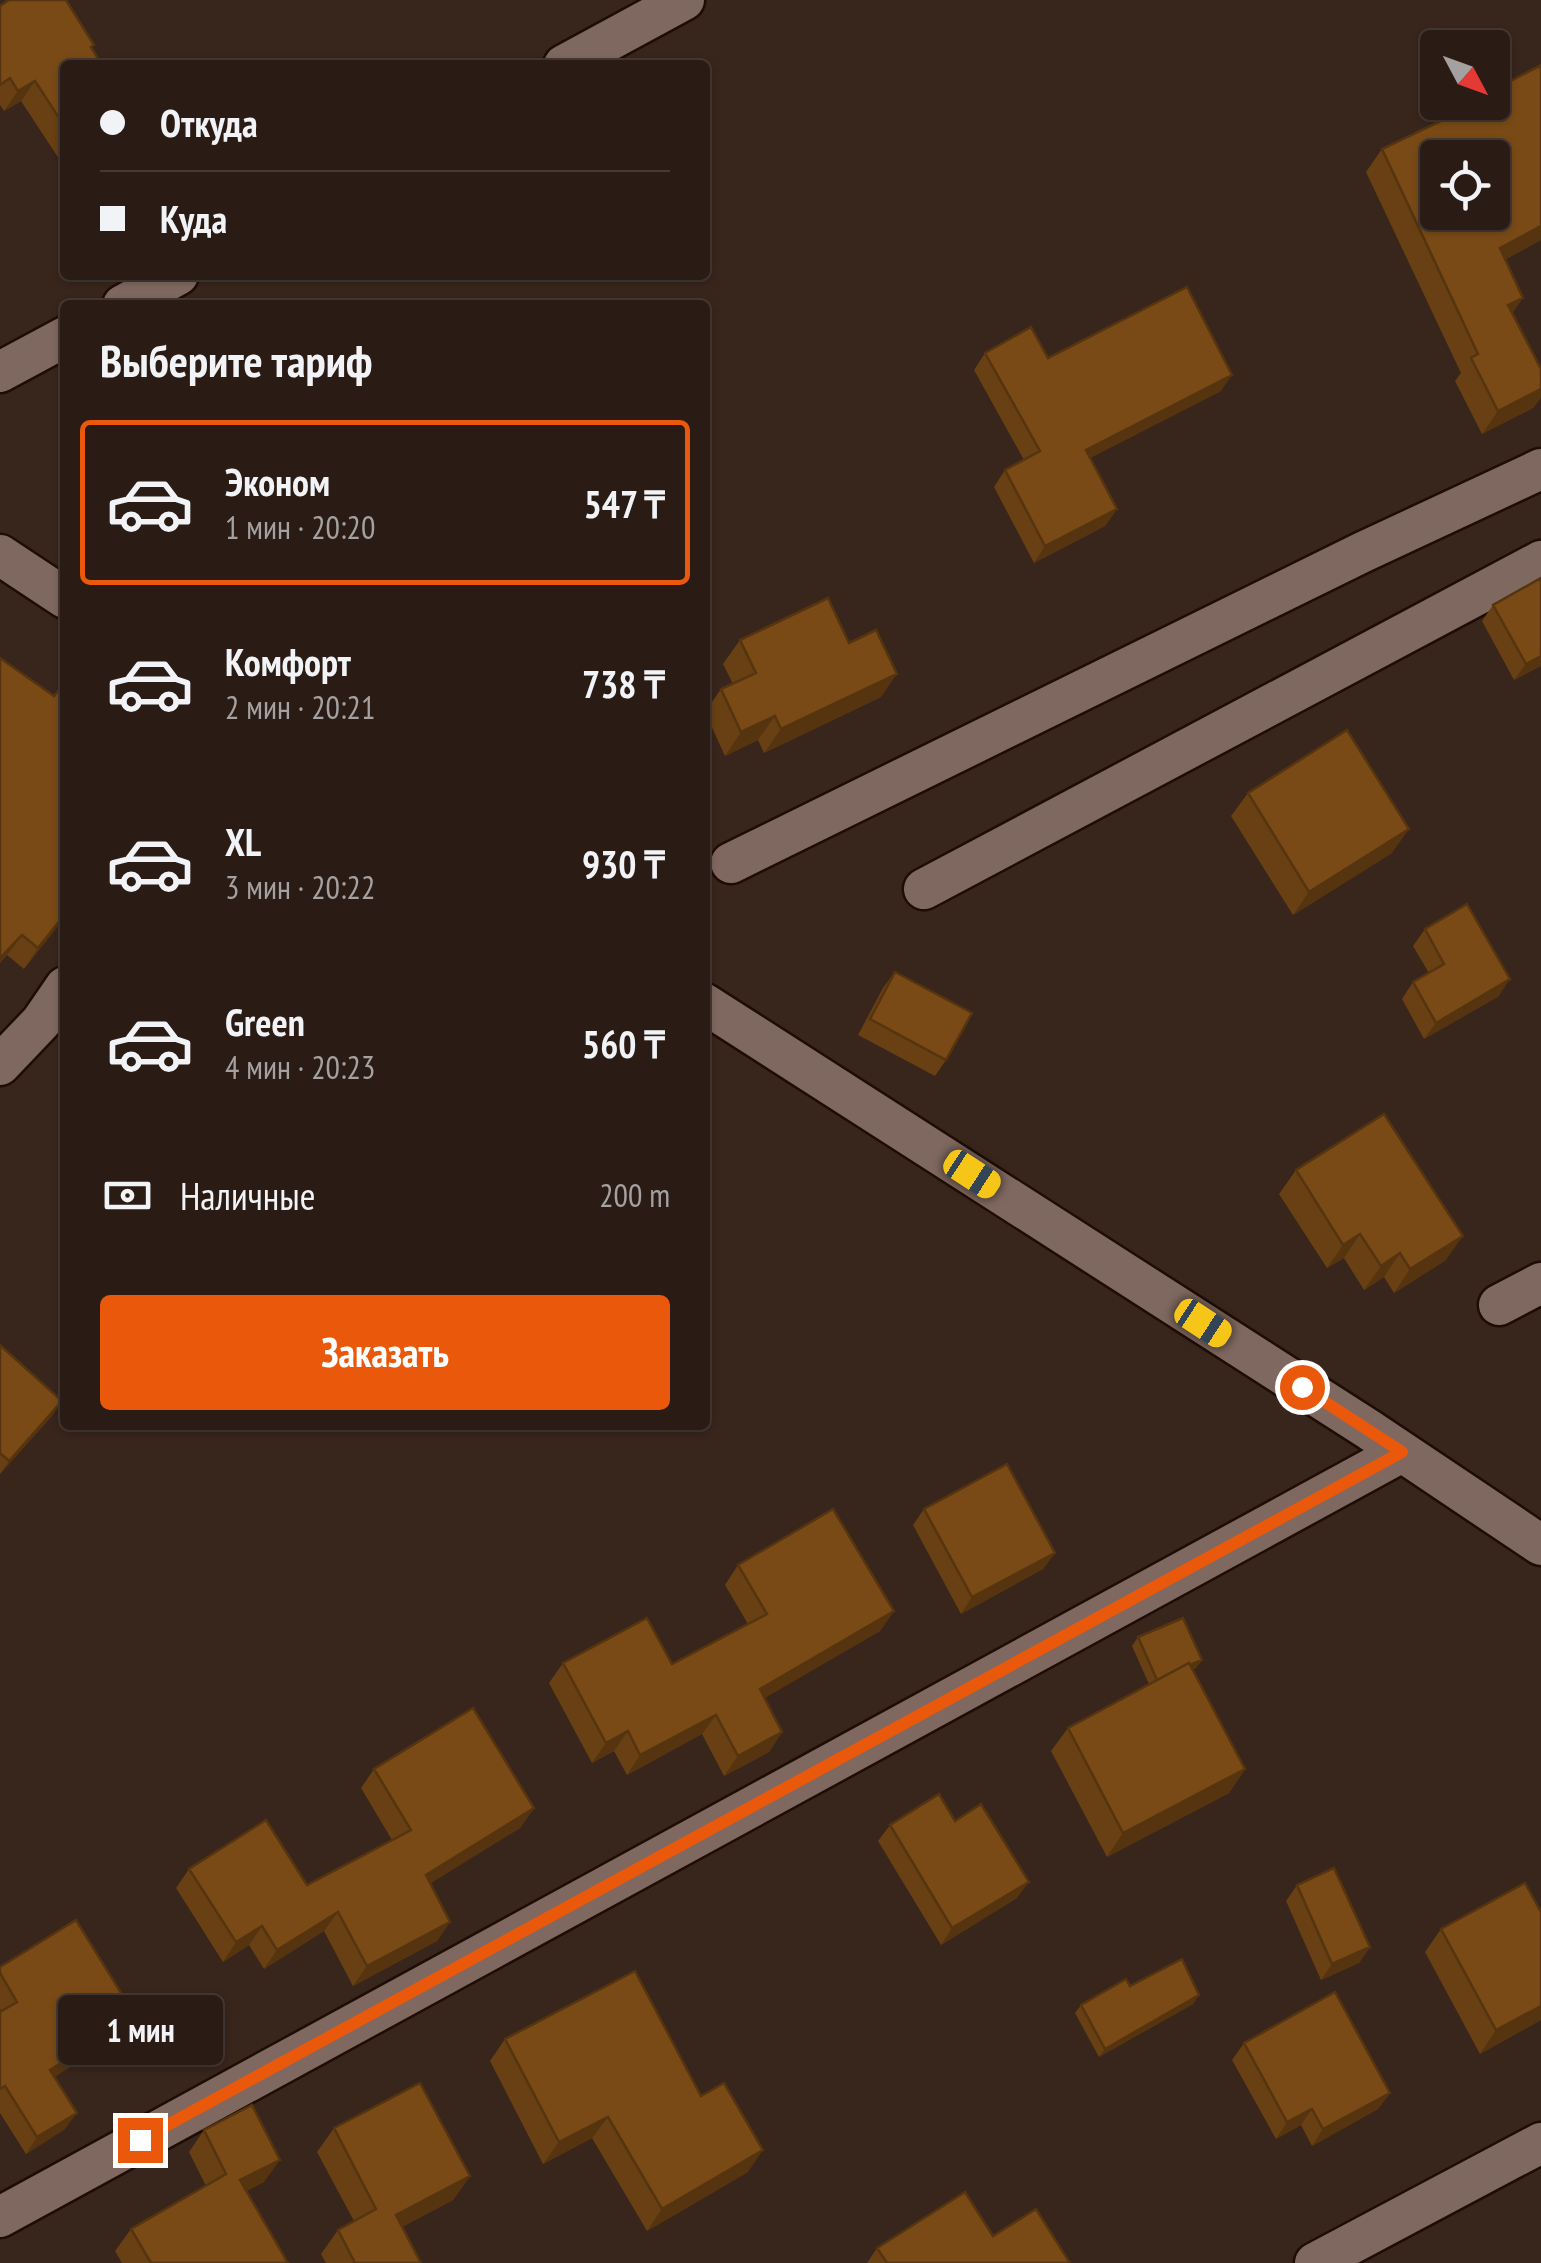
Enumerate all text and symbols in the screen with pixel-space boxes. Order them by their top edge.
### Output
north arrow [1420,30,1510,120]
map controls [1420,30,1510,230]
text: Откуда [160,98,258,147]
button: locate [1420,140,1510,230]
text: Куда [160,194,227,243]
text: Выберите тариф [100,331,372,389]
text: Эконом [225,457,330,506]
icon: car [105,458,195,548]
text: 547 ₸ [584,479,665,528]
text: 1 мин · 20:20 [225,506,375,548]
text: Комфорт [225,637,351,686]
icon: car [105,638,195,728]
text: 738 ₸ [582,659,665,708]
text: 2 мин · 20:21 [225,686,375,728]
text: XL [225,817,261,866]
icon: car [105,818,195,908]
text: 930 ₸ [582,839,665,888]
text: 3 мин · 20:22 [225,866,375,908]
text: Green [225,997,305,1046]
icon: car [105,998,195,1088]
text: 560 ₸ [582,1019,665,1068]
text: 4 мин · 20:23 [225,1046,375,1088]
car [939,1145,1005,1203]
icon: cash [100,1168,155,1223]
text: Наличные [180,1171,315,1220]
text: 200 m [599,1174,670,1216]
car [1170,1294,1236,1352]
button: Заказать [100,1295,670,1410]
route start [1280,1365,1325,1410]
callout: 1 мин [58,1995,222,2065]
text: 1 мин [106,2009,175,2051]
route end [118,2118,163,2163]

